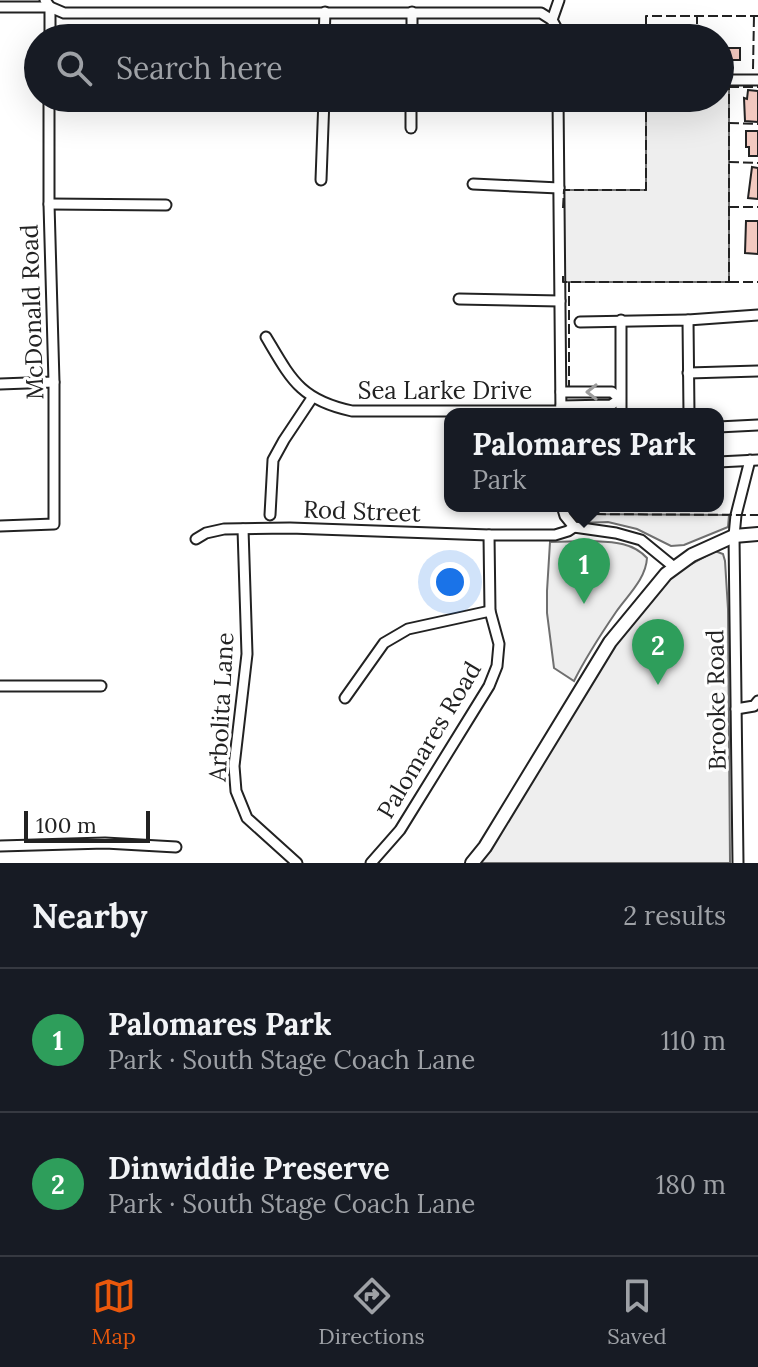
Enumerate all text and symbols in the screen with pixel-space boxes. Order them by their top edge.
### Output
search box [24,24,734,112]
icon: search [52,46,96,90]
text: Search here [116,49,283,87]
street label: McDonald Road [13,224,51,400]
street label: Sea Larke Drive [358,375,532,406]
one-way arrow [585,383,598,401]
popup [444,408,724,512]
text: Palomares Park [472,425,696,463]
text: Park [472,463,526,496]
street label: Rod Street [303,493,422,529]
pin: 1 [558,538,610,604]
your location [430,562,470,602]
pin: 2 [632,619,684,685]
street label: Brooke Road [699,629,733,771]
street label: Arbolita Lane [202,632,240,783]
street label: Palomares Road [370,656,488,824]
scale bar [24,807,150,843]
text: 100 m [36,811,97,839]
text: Nearby [32,894,148,937]
text: 2 results [623,899,726,932]
text: Palomares Park [108,1005,332,1043]
text: 1 [53,1024,63,1057]
text: 110 m [661,1024,726,1057]
text: Park · South Stage Coach Lane [108,1043,475,1076]
text: Dinwiddie Preserve [108,1149,390,1187]
text: 2 [51,1168,65,1201]
text: 180 m [656,1168,726,1201]
text: Park · South Stage Coach Lane [108,1187,475,1220]
tab: Map [91,1274,136,1350]
tab: Directions [318,1274,425,1350]
tab: Saved [607,1274,667,1350]

